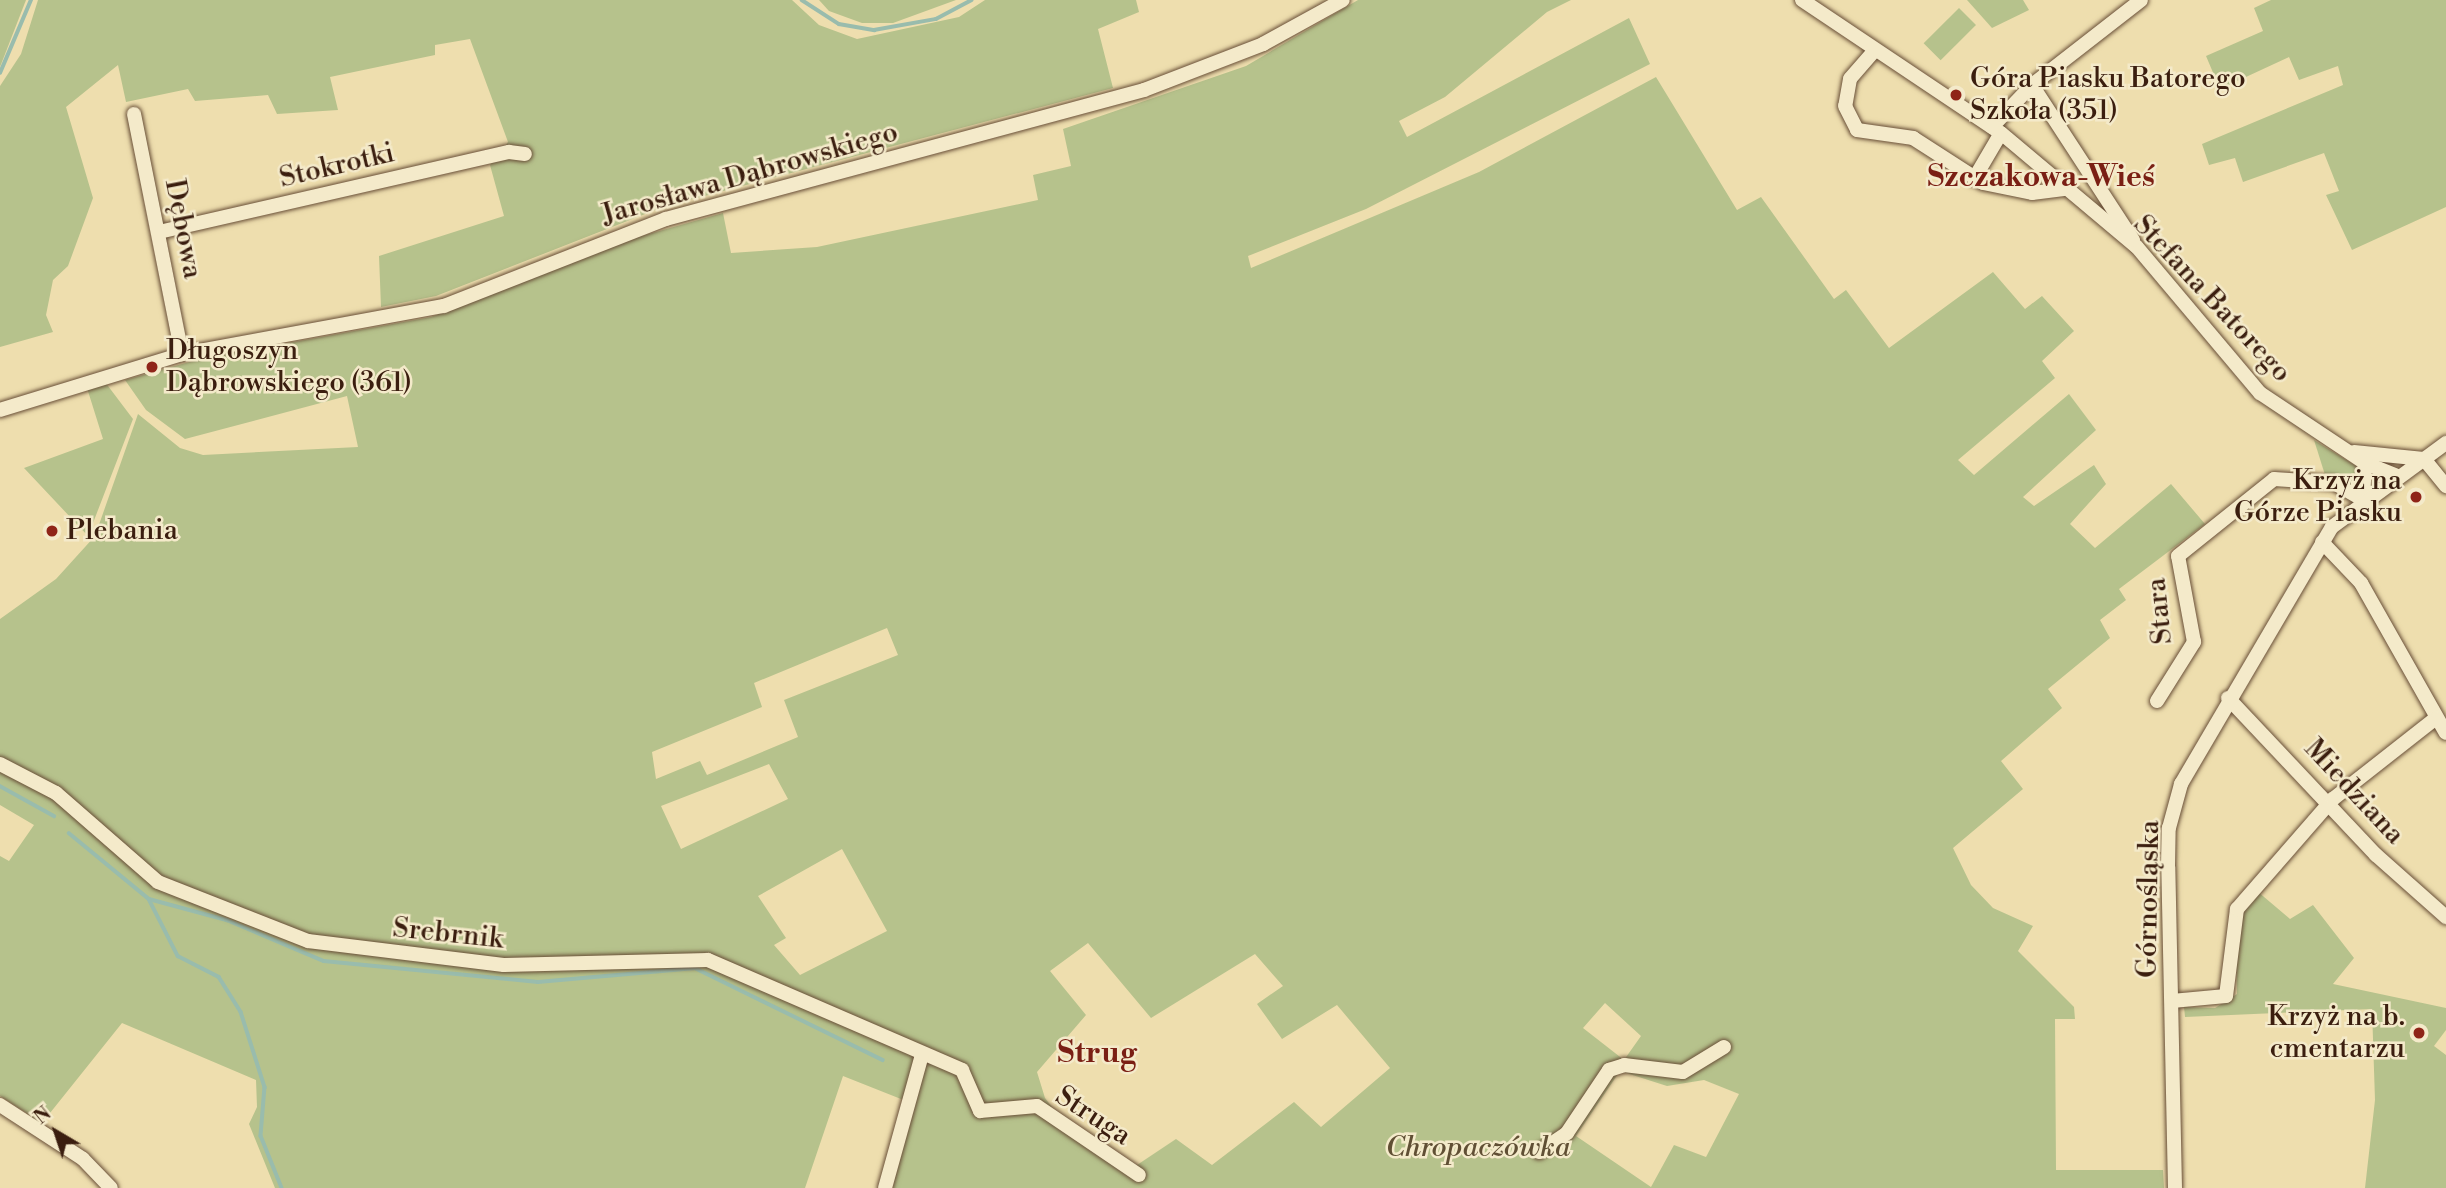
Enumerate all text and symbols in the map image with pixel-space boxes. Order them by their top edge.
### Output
place label: Góra Piasku Batorego Szkoła (351) [1970,62,2246,128]
marker: Góra Piasku Batorego Szkoła (351) [1948,87,1964,103]
street label: Jarosława Dąbrowskiego [598,116,902,232]
street label: Stokrotki [276,136,398,196]
district label: Szczakowa-Wieś [1927,159,2155,195]
street label: Dębowa [157,176,209,282]
street label: Stefana Batorego [2126,208,2298,390]
place label: Długoszyn Dąbrowskiego (361) [166,334,412,400]
marker: Długoszyn Dąbrowskiego (361) [144,359,160,375]
place label: Krzyż na Górze Piasku [2234,464,2402,530]
marker: Krzyż na Górze Piasku [2408,489,2424,505]
place label: Plebania [66,514,178,548]
marker: Plebania [44,523,60,539]
street label: Stara [2140,576,2180,646]
street label: Miedziana [2297,732,2411,852]
street label: Górnośląska [2131,820,2167,978]
street label: Srebrnik [391,911,505,957]
place label: Krzyż na b. cmentarzu [2267,1000,2405,1066]
marker: Krzyż na b. cmentarzu [2411,1025,2427,1041]
district label: Strug [1057,1035,1137,1071]
street label: Struga [1049,1079,1137,1153]
north arrow [21,1097,91,1167]
text: N [29,1102,56,1130]
park label: Chropaczówka [1386,1131,1570,1165]

